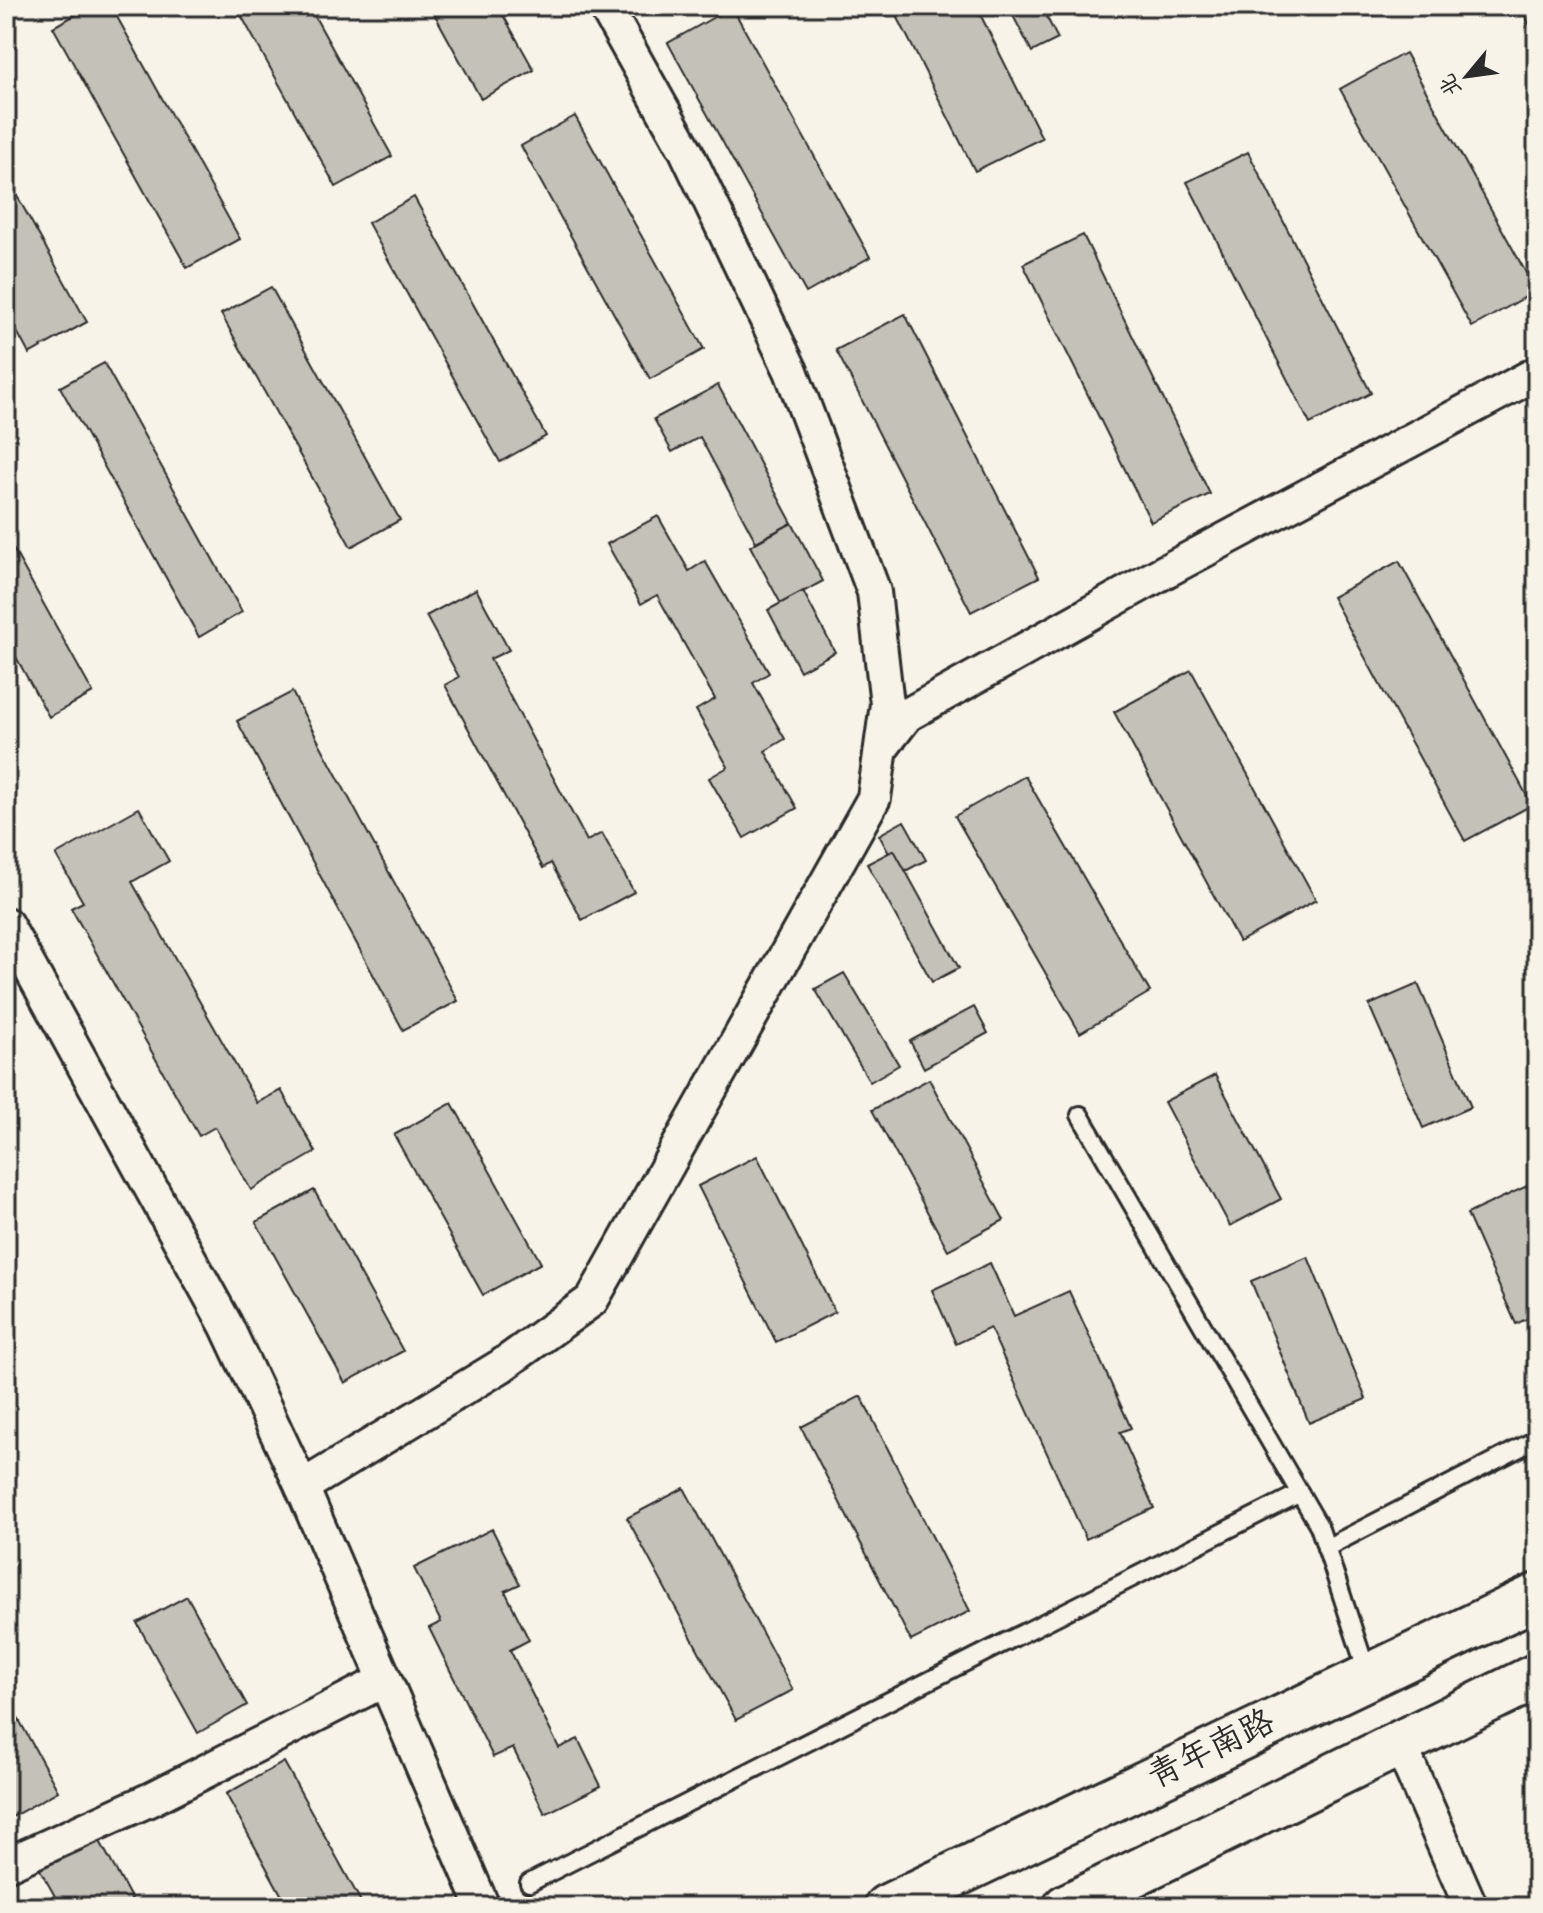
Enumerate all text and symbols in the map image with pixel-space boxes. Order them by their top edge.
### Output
north arrow [1427,36,1507,116]
text: 北 [1433,67,1471,102]
street label: 青年南路 [1140,1699,1284,1803]

